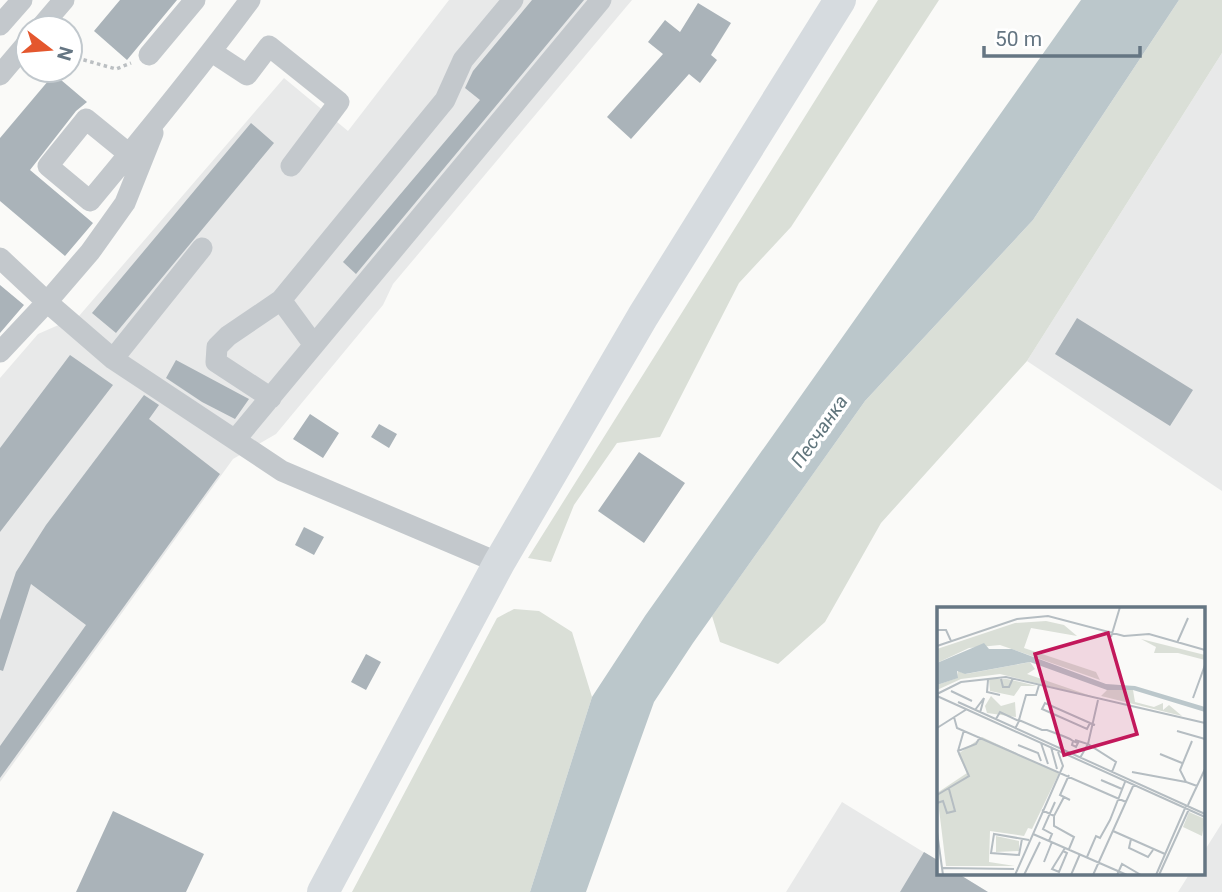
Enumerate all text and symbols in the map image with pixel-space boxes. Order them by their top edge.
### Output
north arrow [14,14,84,84]
scale bar [984,14,1140,58]
text: 50 m [995,27,1042,51]
text: N [52,44,78,63]
water label: Песчанка [786,391,853,472]
inset map [937,607,1204,874]

